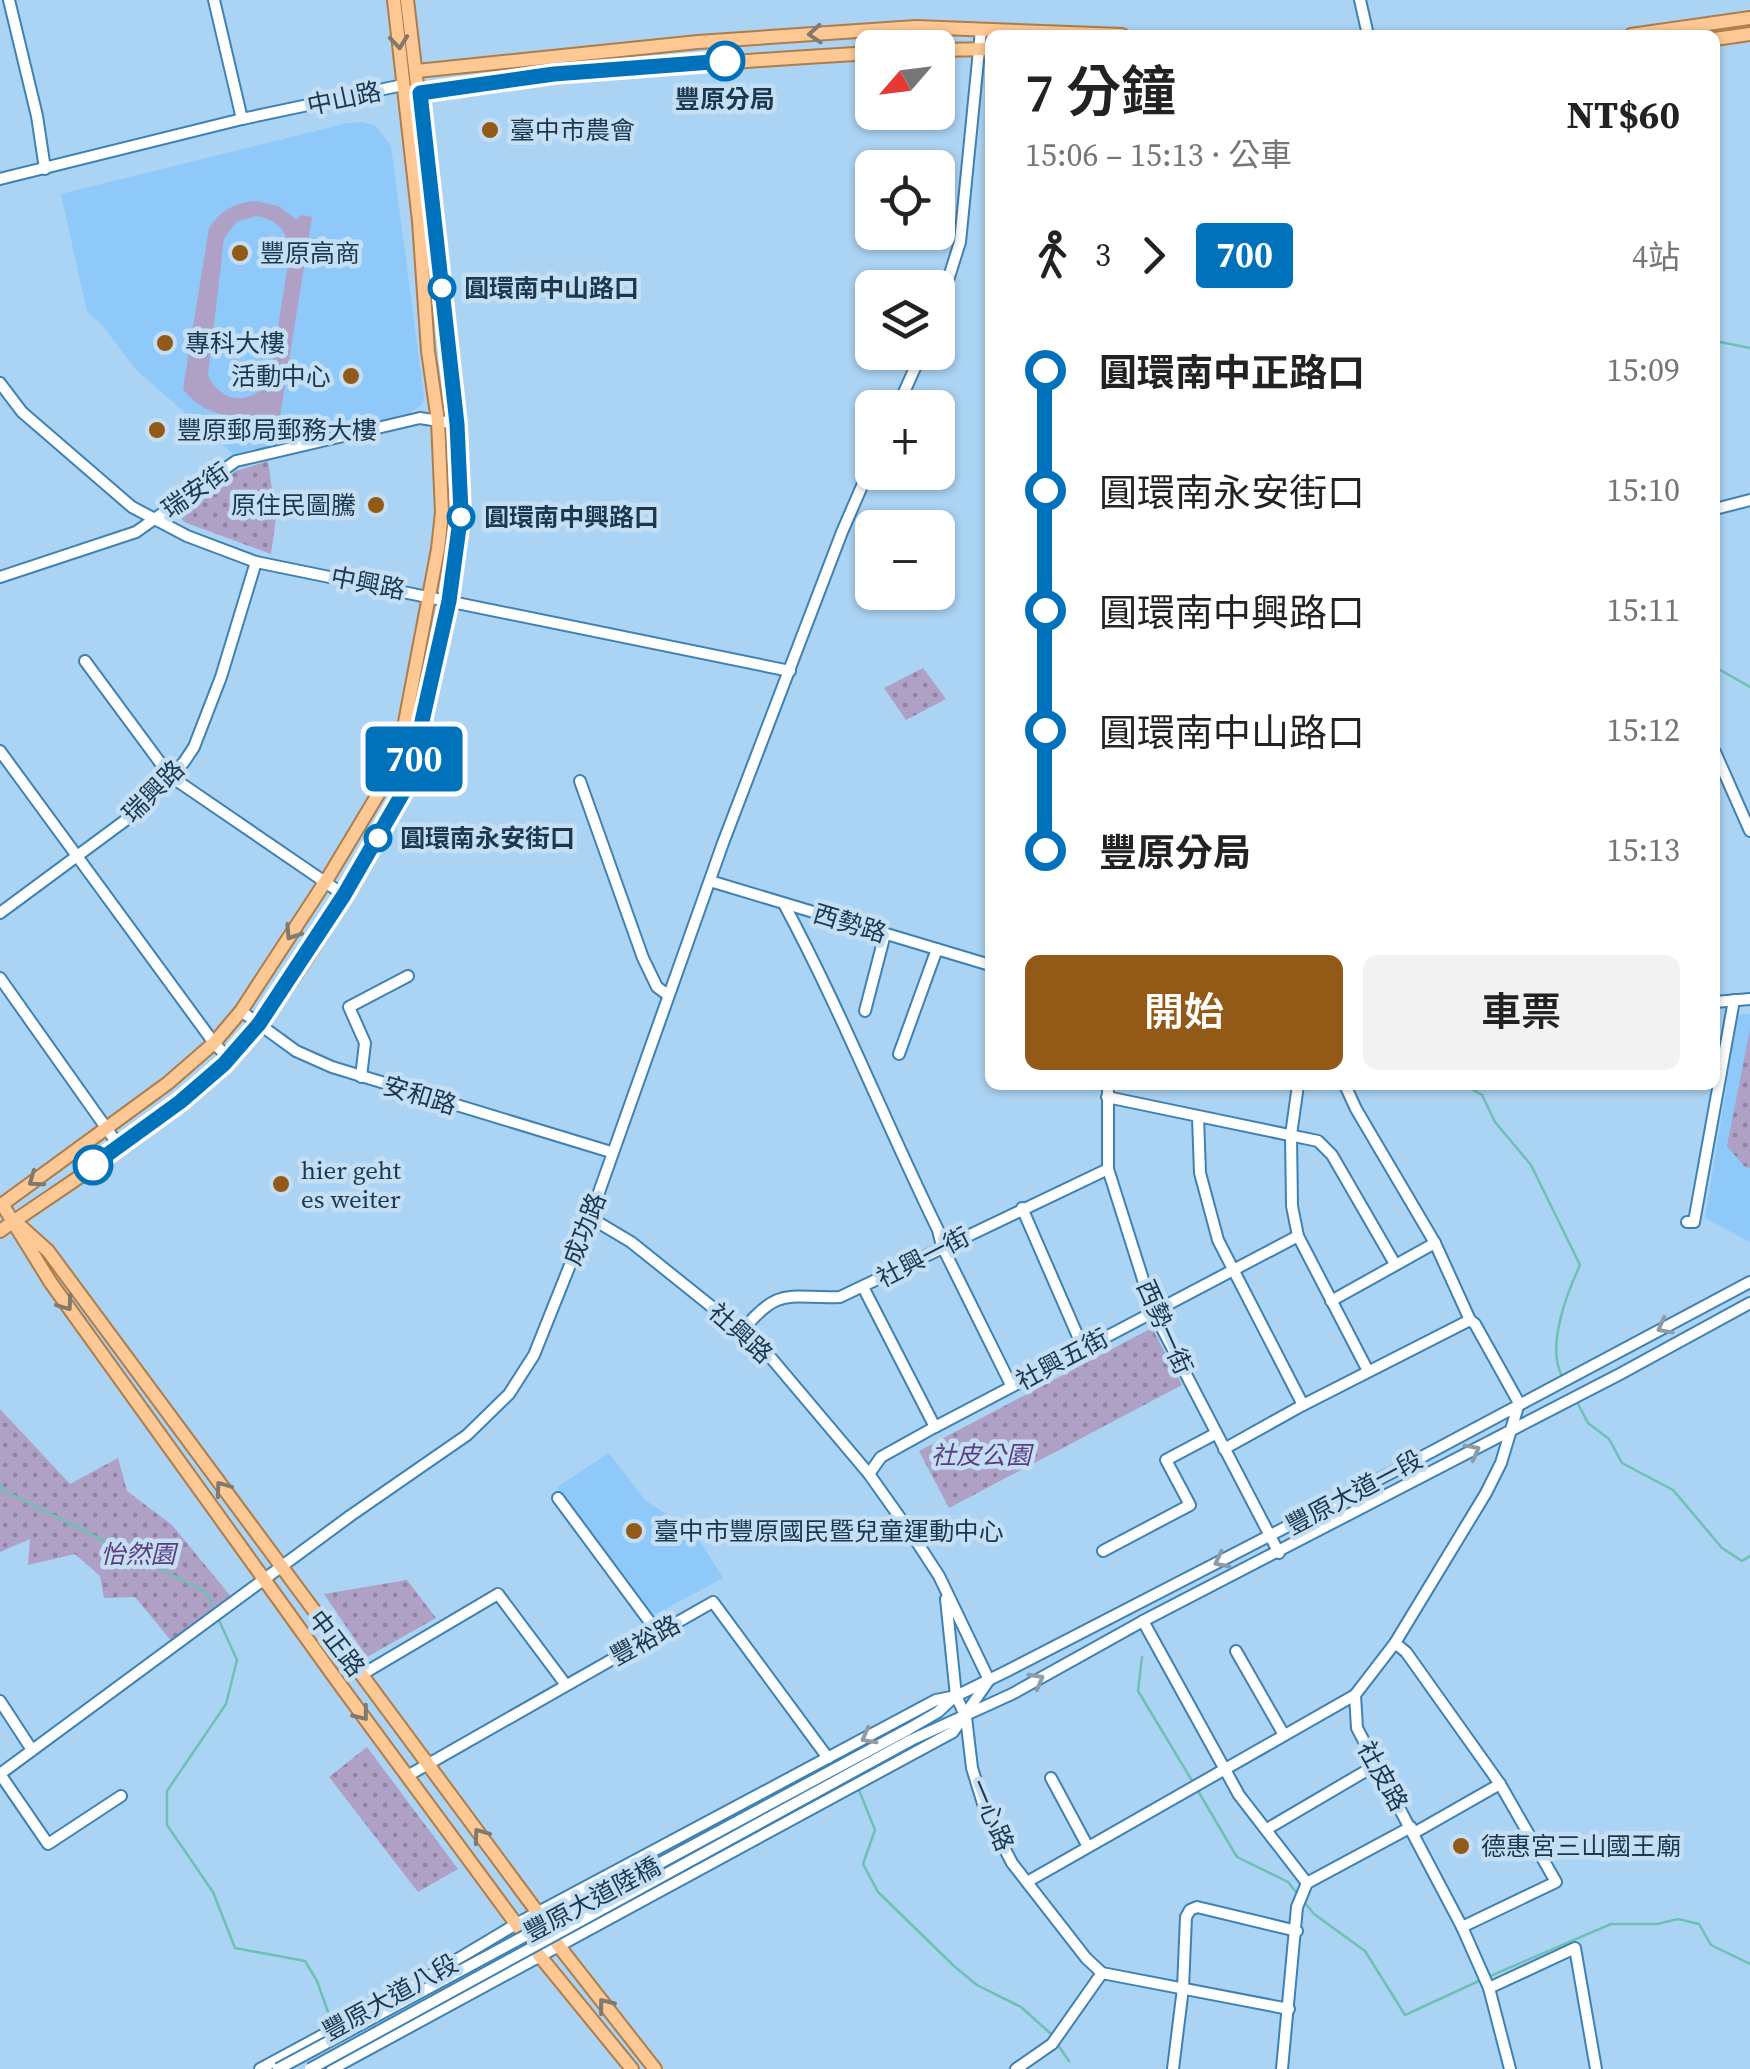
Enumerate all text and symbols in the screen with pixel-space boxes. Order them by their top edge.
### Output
one-way arrow [806,23,822,44]
north arrow [855,30,955,130]
map controls [855,30,955,610]
one-way arrow [388,35,409,51]
marker: 豐原分局 [706,42,744,80]
text: 7 分鐘 [1025,54,1176,129]
street label: 中山路 [304,74,384,122]
place label: 豐原分局 [675,82,775,116]
text: NT$60 [1566,89,1680,141]
place label: 臺中市農會 [510,113,635,147]
marker: 臺中市農會 [479,119,501,141]
text: 15:06 – 15:13 · 公車 [1025,133,1292,177]
button: locate [855,150,955,250]
icon: walk [1025,228,1080,283]
icon: forward [1126,228,1181,283]
text: 700 [1216,231,1273,279]
text: 3 [1095,233,1111,277]
text: 4站 [1632,235,1680,279]
place label: 豐原高商 [260,236,360,270]
marker: 豐原高商 [229,242,251,264]
button: layers [855,270,955,370]
place label: 圓環南中山路口 [464,271,639,305]
marker: 圓環南中山路口 [429,275,455,301]
place label: 專科大樓 [185,326,285,360]
marker: 專科大樓 [154,332,176,354]
text: 圓環南中正路口 [1099,347,1365,399]
text: 15:09 [1606,348,1680,392]
place label: 活動中心 [231,359,331,393]
marker: 活動中心 [340,365,362,387]
button: + [855,390,955,490]
place label: 豐原郵局郵務大樓 [177,413,377,447]
marker: 豐原郵局郵務大樓 [146,419,168,441]
street label: 瑞安街 [155,455,235,525]
text: 圓環南永安街口 [1099,467,1365,519]
text: 15:10 [1606,468,1680,512]
place label: 原住民圖騰 [231,488,356,522]
marker: 原住民圖騰 [365,494,387,516]
place label: 圓環南中興路口 [484,500,659,534]
marker: 圓環南中興路口 [448,504,474,530]
button: − [855,510,955,610]
street label: 中興路 [328,559,408,607]
text: 圓環南中興路口 [1099,587,1365,639]
text: 15:11 [1606,588,1680,632]
text: 圓環南中山路口 [1099,707,1365,759]
text: 15:12 [1606,708,1680,752]
line badge: 700 [356,726,472,792]
text: 700 [386,735,442,783]
street label: 瑞興路 [114,752,192,830]
place label: 圓環南永安街口 [400,821,575,855]
marker: 圓環南永安街口 [365,825,391,851]
text: 豐原分局 [1099,827,1251,879]
text: 15:13 [1606,828,1680,872]
street label: 西勢路 [809,896,891,950]
one-way arrow [285,923,304,941]
button: 開始 [1025,955,1343,1070]
button: 車票 [1363,955,1680,1070]
street label: 安和路 [379,1068,461,1122]
unlabelled marker [74,1146,112,1184]
place label: hier geht es weiter [301,1153,402,1216]
one-way arrow [28,1168,47,1187]
marker: hier geht es weiter [270,1173,292,1195]
street label: 成功路 [555,1188,613,1270]
street label: 社興一街 [871,1219,975,1295]
street label: 西勢一街 [1129,1274,1201,1380]
one-way arrow [54,1293,71,1311]
street label: 社興路 [702,1295,780,1371]
one-way arrow [1656,1315,1674,1334]
street label: 社興五街 [1010,1321,1114,1397]
park label: 社皮公園 [931,1438,1034,1472]
street label: 豐原大道一段 [1280,1442,1428,1542]
one-way arrow [1462,1443,1480,1463]
one-way arrow [217,1481,234,1499]
place label: 臺中市豐原國民暨兒童運動中心 [654,1514,1004,1548]
marker: 臺中市豐原國民暨兒童運動中心 [623,1520,645,1542]
park label: 怡然園 [100,1537,178,1571]
one-way arrow [1214,1549,1232,1568]
street label: 中正路 [301,1603,373,1683]
street label: 豐裕路 [604,1607,686,1673]
one-way arrow [1026,1672,1044,1692]
one-way arrow [351,1703,368,1721]
one-way arrow [860,1724,878,1744]
street label: 社皮路 [1350,1735,1416,1817]
street label: 一心路 [962,1774,1022,1856]
one-way arrow [474,1827,493,1846]
place label: 德惠宮三山國王廟 [1481,1829,1681,1863]
marker: 德惠宮三山國王廟 [1450,1835,1472,1857]
street label: 豐原大道陸橋 [518,1849,666,1949]
street label: 豐原大道八段 [316,1946,464,2048]
one-way arrow [599,1998,617,2016]

